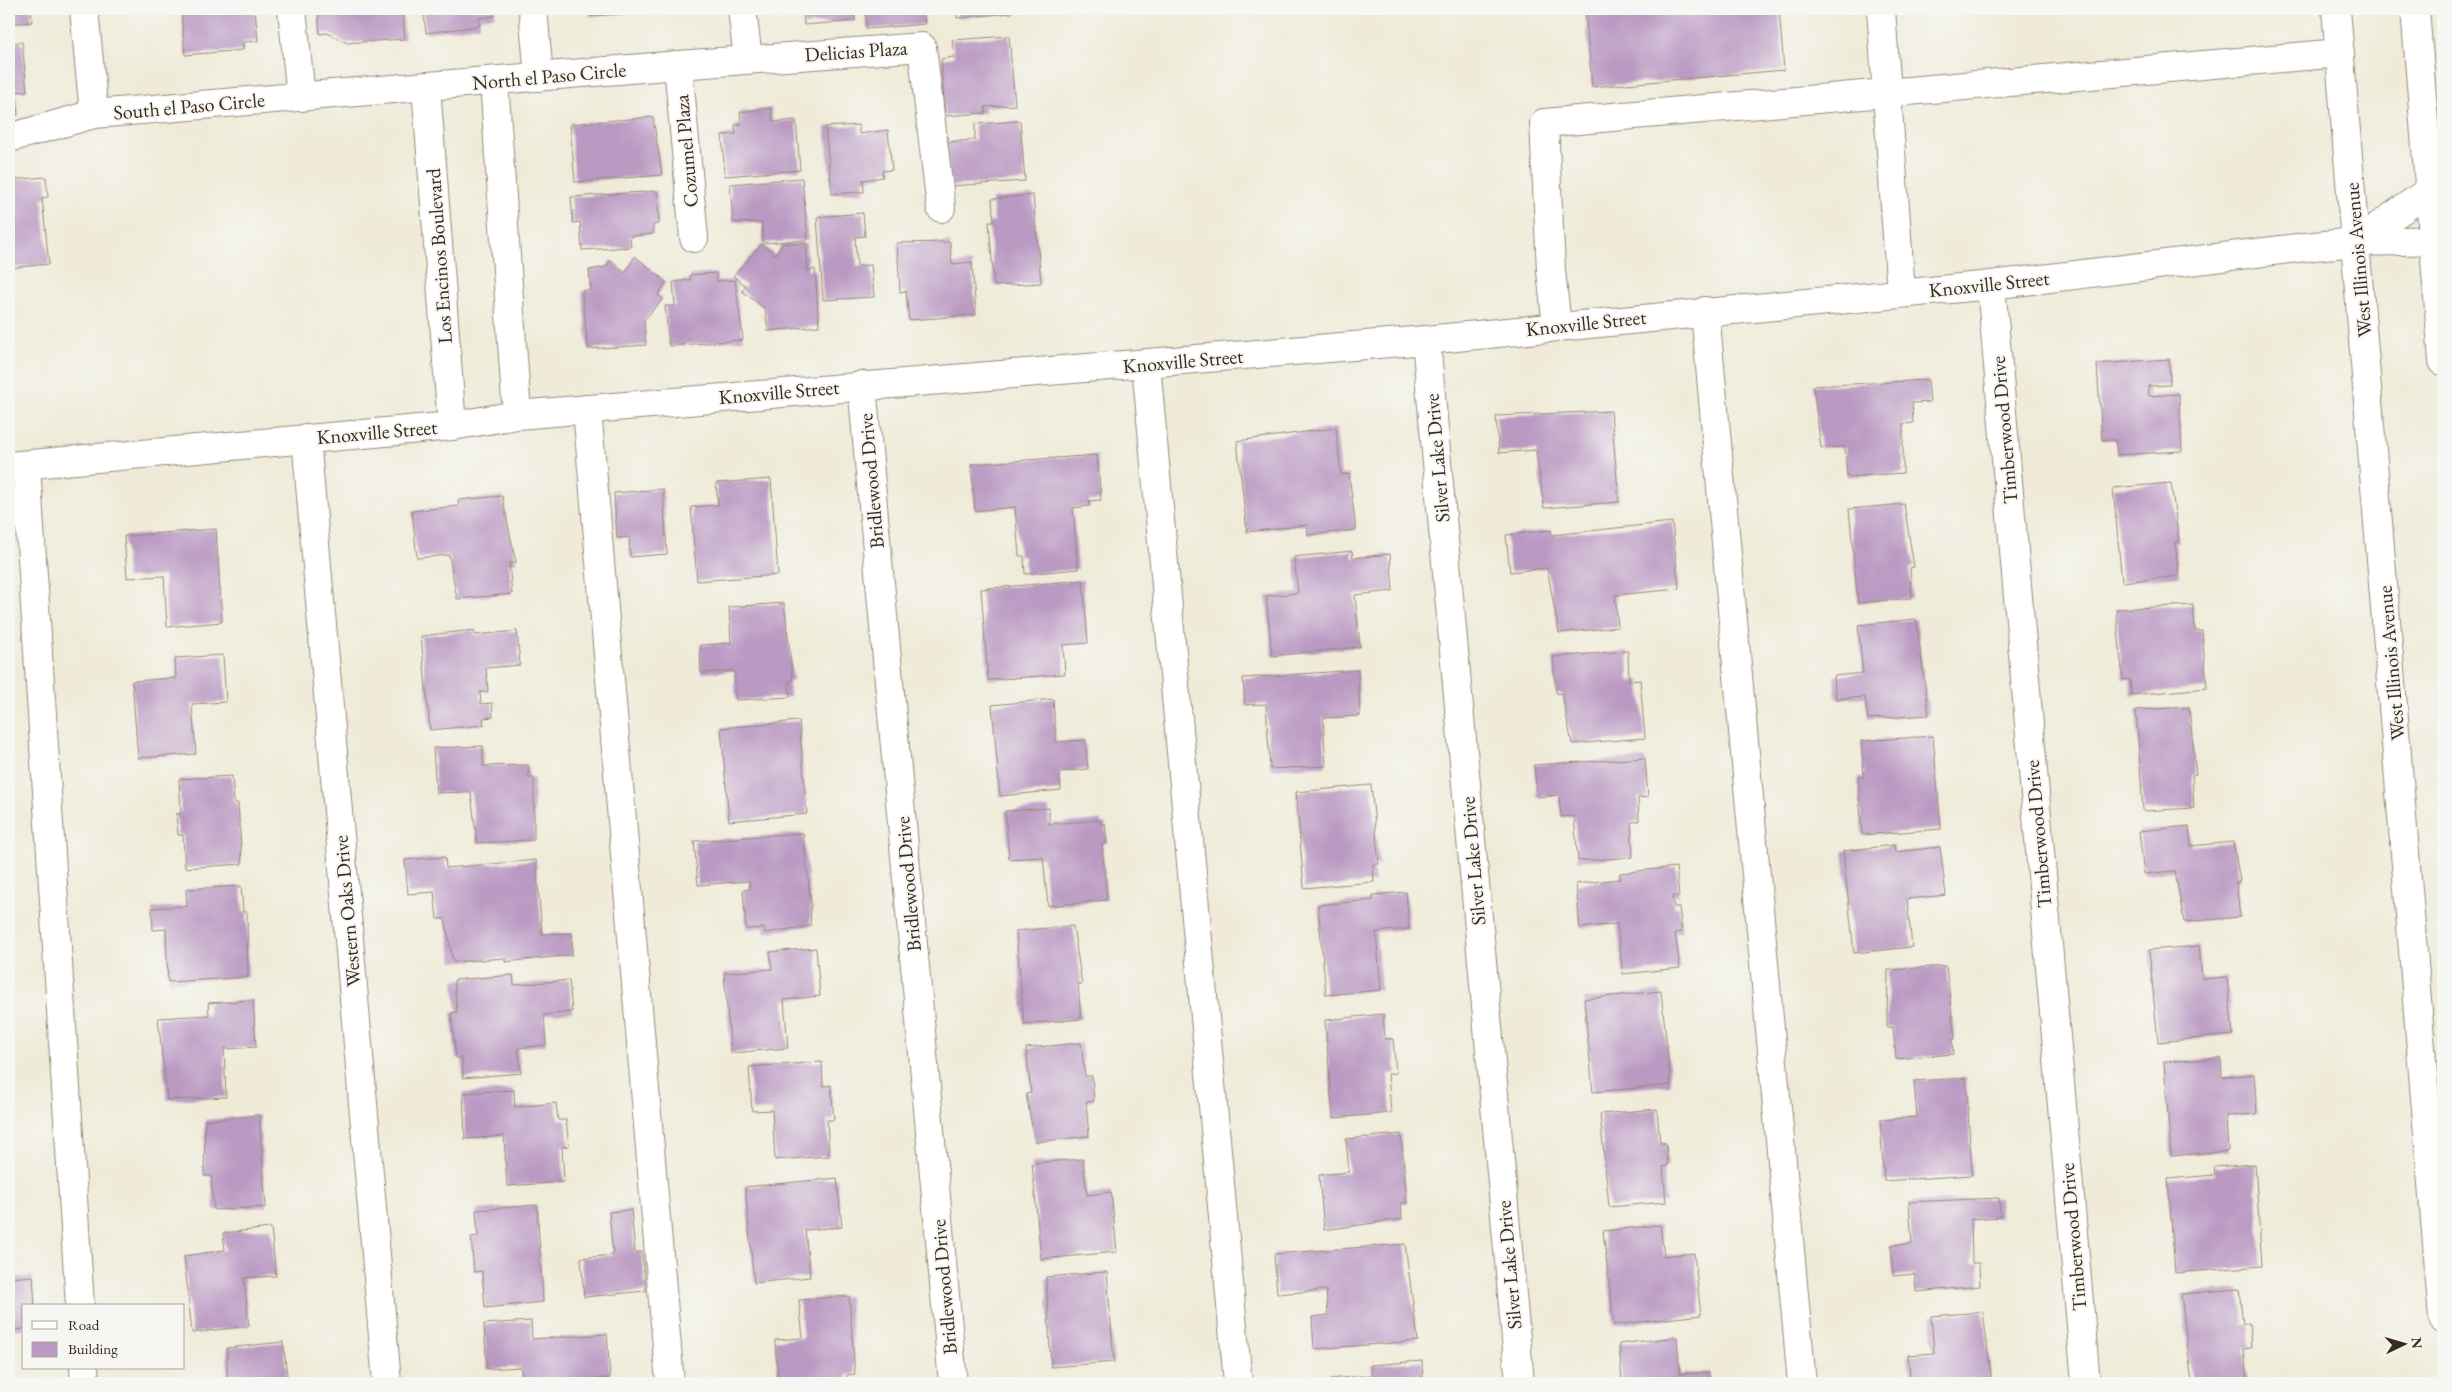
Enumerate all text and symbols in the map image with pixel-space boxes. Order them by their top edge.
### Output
street label: Delicias Plaza [804,34,908,68]
street label: North el Paso Circle [471,56,627,96]
street label: South el Paso Circle [112,86,266,126]
street label: Cozumel Plaza [668,94,704,208]
street label: Los Encinos Boulevard [420,167,458,345]
street label: West Illinois Avenue [2338,181,2378,339]
street label: Knoxville Street [1927,265,2051,303]
street label: Knoxville Street [1524,304,1648,342]
street label: Knoxville Street [1122,343,1245,379]
street label: Timberwood Drive [1985,355,2023,505]
street label: Knoxville Street [718,374,841,410]
street label: Silver Lake Drive [1418,392,1456,524]
street label: Bridlewood Drive [852,412,890,550]
street label: Knoxville Street [316,414,439,450]
street label: West Illinois Avenue [2371,584,2411,742]
street label: Timberwood Drive [2019,759,2057,909]
street label: Silver Lake Drive [1454,795,1492,927]
street label: Bridlewood Drive [889,815,927,953]
street label: Western Oaks Drive [327,834,367,988]
street label: Timberwood Drive [2054,1162,2092,1312]
street label: Silver Lake Drive [1490,1199,1528,1331]
street label: Bridlewood Drive [925,1218,963,1356]
legend [22,1304,185,1370]
text: Road [68,1315,100,1334]
north arrow [2380,1320,2430,1370]
text: N [2407,1336,2426,1350]
text: Building [68,1339,118,1358]

